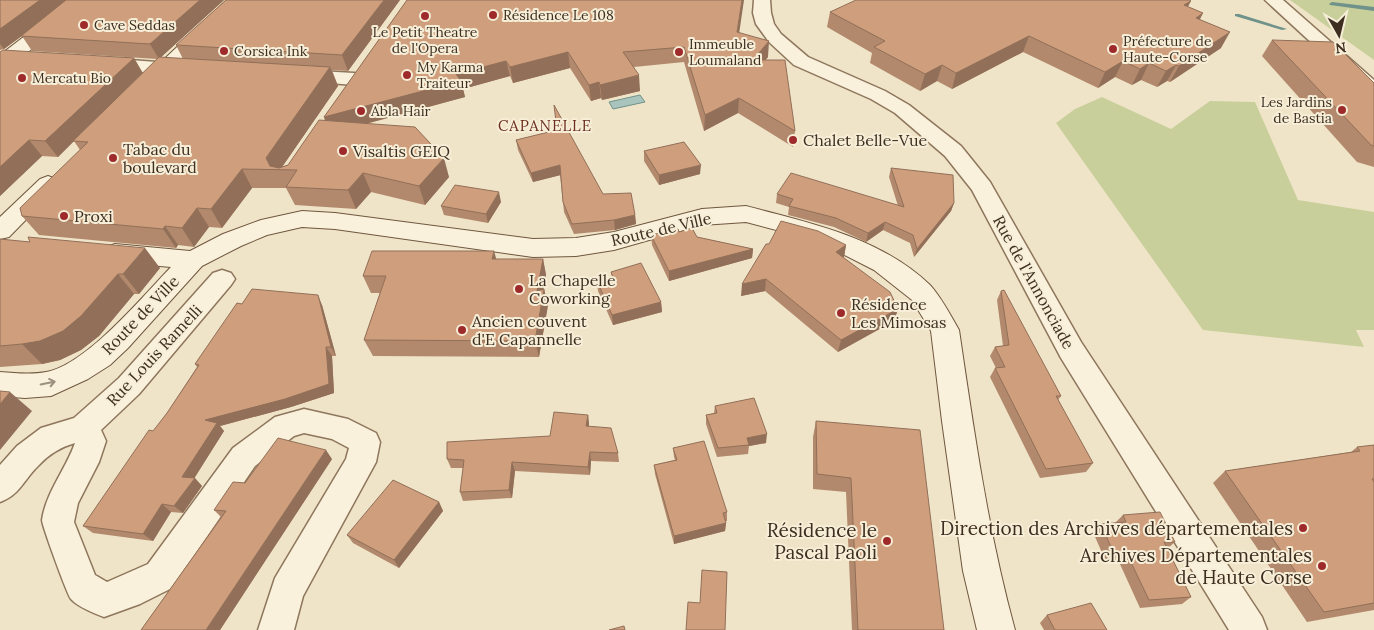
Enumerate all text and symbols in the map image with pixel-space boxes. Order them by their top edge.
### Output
place label: Résidence Le 108 [503,6,614,24]
marker: Résidence Le 108 [487,9,499,21]
marker: Le Petit Theatre de l'Opera [419,10,431,22]
north arrow [1314,10,1364,60]
place label: Cave Seddas [94,16,175,34]
marker: Cave Seddas [78,19,90,31]
place label: Le Petit Theatre de l'Opera [373,23,478,57]
place label: Préfecture de Haute-Corse [1123,32,1212,66]
place label: Immeuble Loumaland [689,35,761,69]
text: N [1334,38,1347,58]
place label: Corsica Ink [234,42,308,60]
marker: Préfecture de Haute-Corse [1107,43,1119,55]
marker: Corsica Ink [218,45,230,57]
marker: Immeuble Loumaland [673,46,685,58]
place label: My Karma Traiteur [417,58,483,92]
place label: Mercatu Bio [32,69,111,87]
marker: My Karma Traiteur [401,69,413,81]
marker: Mercatu Bio [16,72,28,84]
place label: Les Jardins de Bastia [1261,93,1332,127]
place label: Abla Hair [370,102,431,120]
marker: Les Jardins de Bastia [1336,104,1348,116]
marker: Abla Hair [355,105,367,117]
district label: CAPANELLE [498,116,592,135]
place label: Chalet Belle-Vue [803,130,927,150]
marker: Chalet Belle-Vue [787,134,799,146]
place label: Tabac du boulevard [123,139,197,177]
place label: Visaltis GEIQ [352,141,450,161]
marker: Visaltis GEIQ [337,145,349,157]
marker: Tabac du boulevard [107,152,119,164]
place label: Proxi [74,206,113,226]
street label: Route de Ville [609,208,713,250]
marker: Proxi [58,210,70,222]
street label: Rue de l'Annonciade [989,212,1079,353]
place label: La Chapelle Coworking [529,270,616,308]
street label: Route de Ville [97,271,183,359]
marker: La Chapelle Coworking [513,283,525,295]
place label: Résidence Les Mimosas [851,294,946,332]
street label: Rue Louis Ramelli [102,300,206,410]
marker: Résidence Les Mimosas [835,307,847,319]
place label: Ancien couvent d'E Capannelle [471,311,588,349]
marker: Ancien couvent d'E Capannelle [456,324,468,336]
one-way arrow [40,378,56,387]
place label: Direction des Archives départementales [940,516,1293,540]
place label: Résidence le Pascal Paoli [767,518,877,564]
marker: Direction des Archives départementales [1297,522,1309,534]
marker: Résidence le Pascal Paoli [881,535,893,547]
place label: Archives Départementales de Haute Corse [1079,543,1312,589]
marker: Archives Départementales de Haute Corse [1316,560,1328,572]

